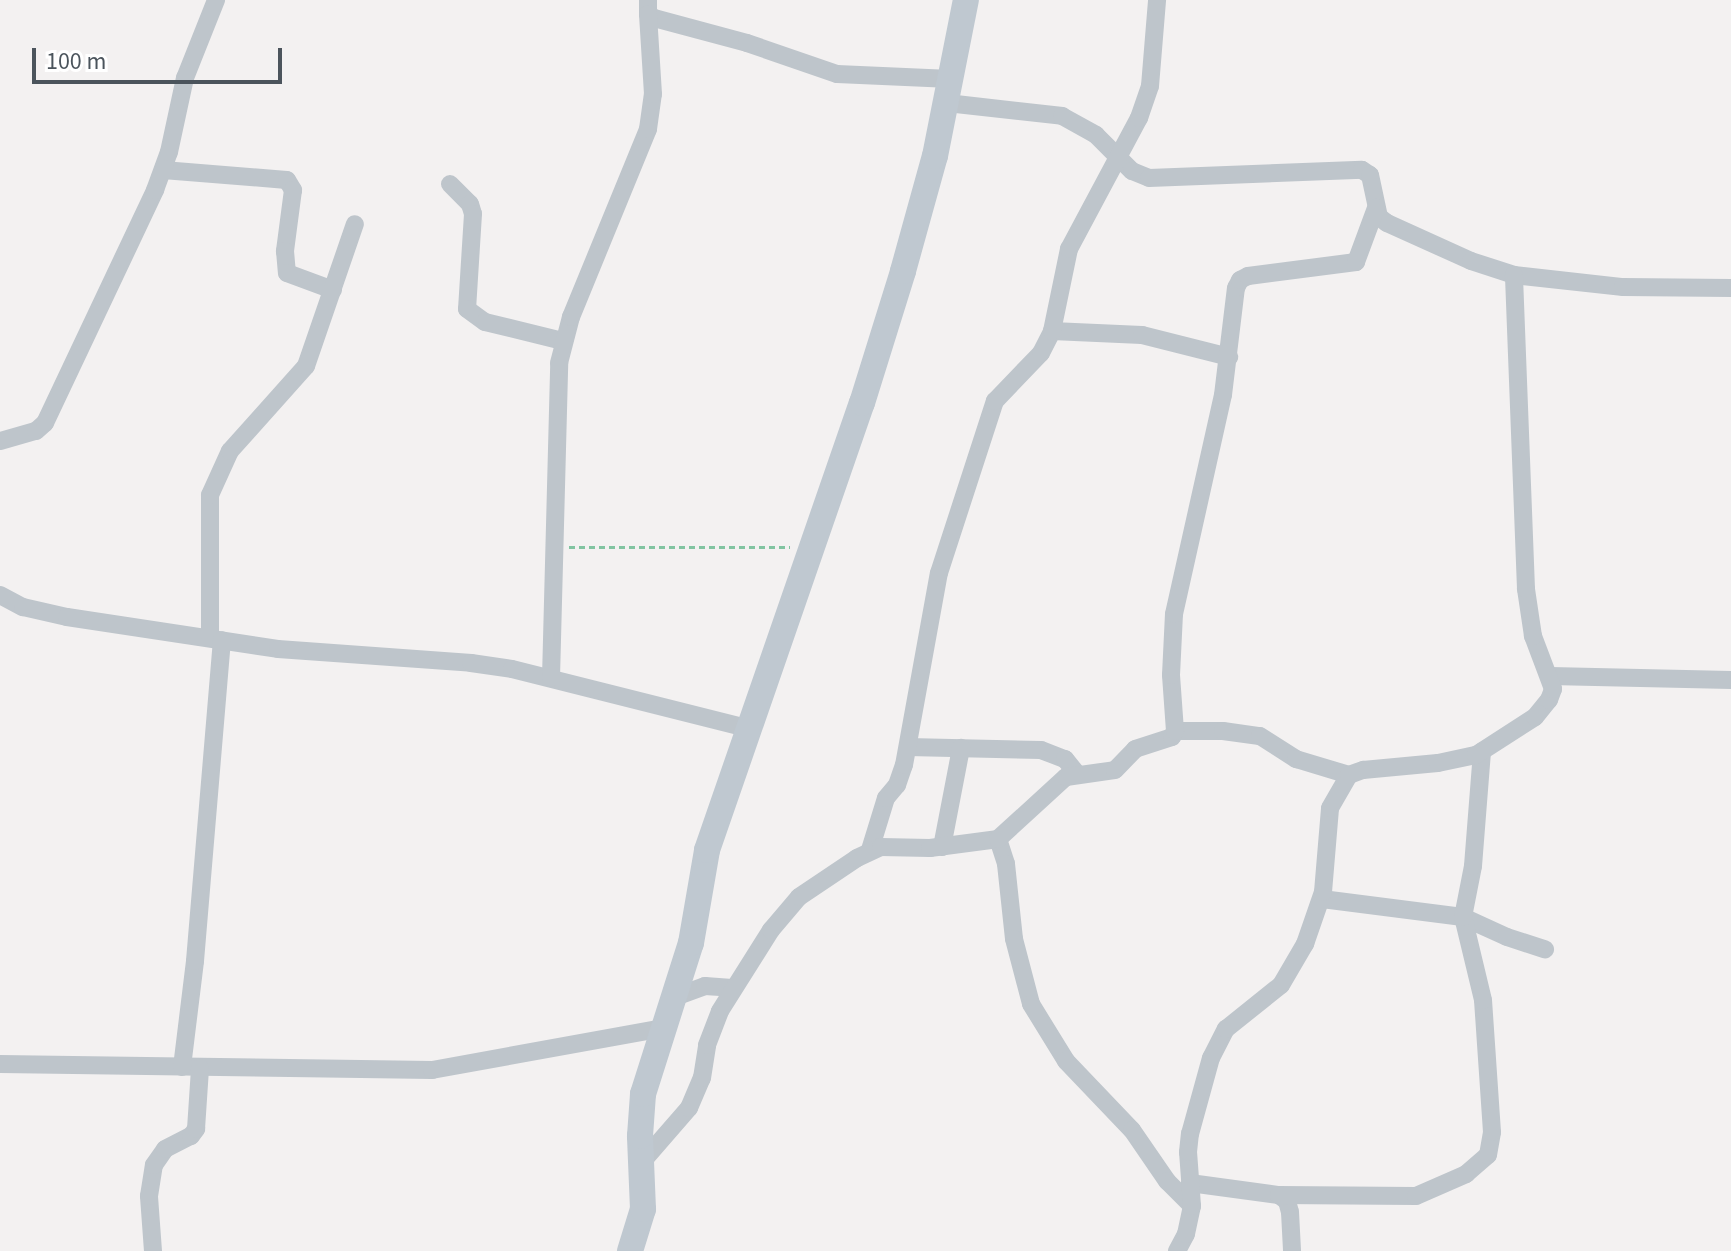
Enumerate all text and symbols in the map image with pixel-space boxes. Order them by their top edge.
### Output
scale bar [36,32,286,82]
text: 100 m [46,44,106,79]

